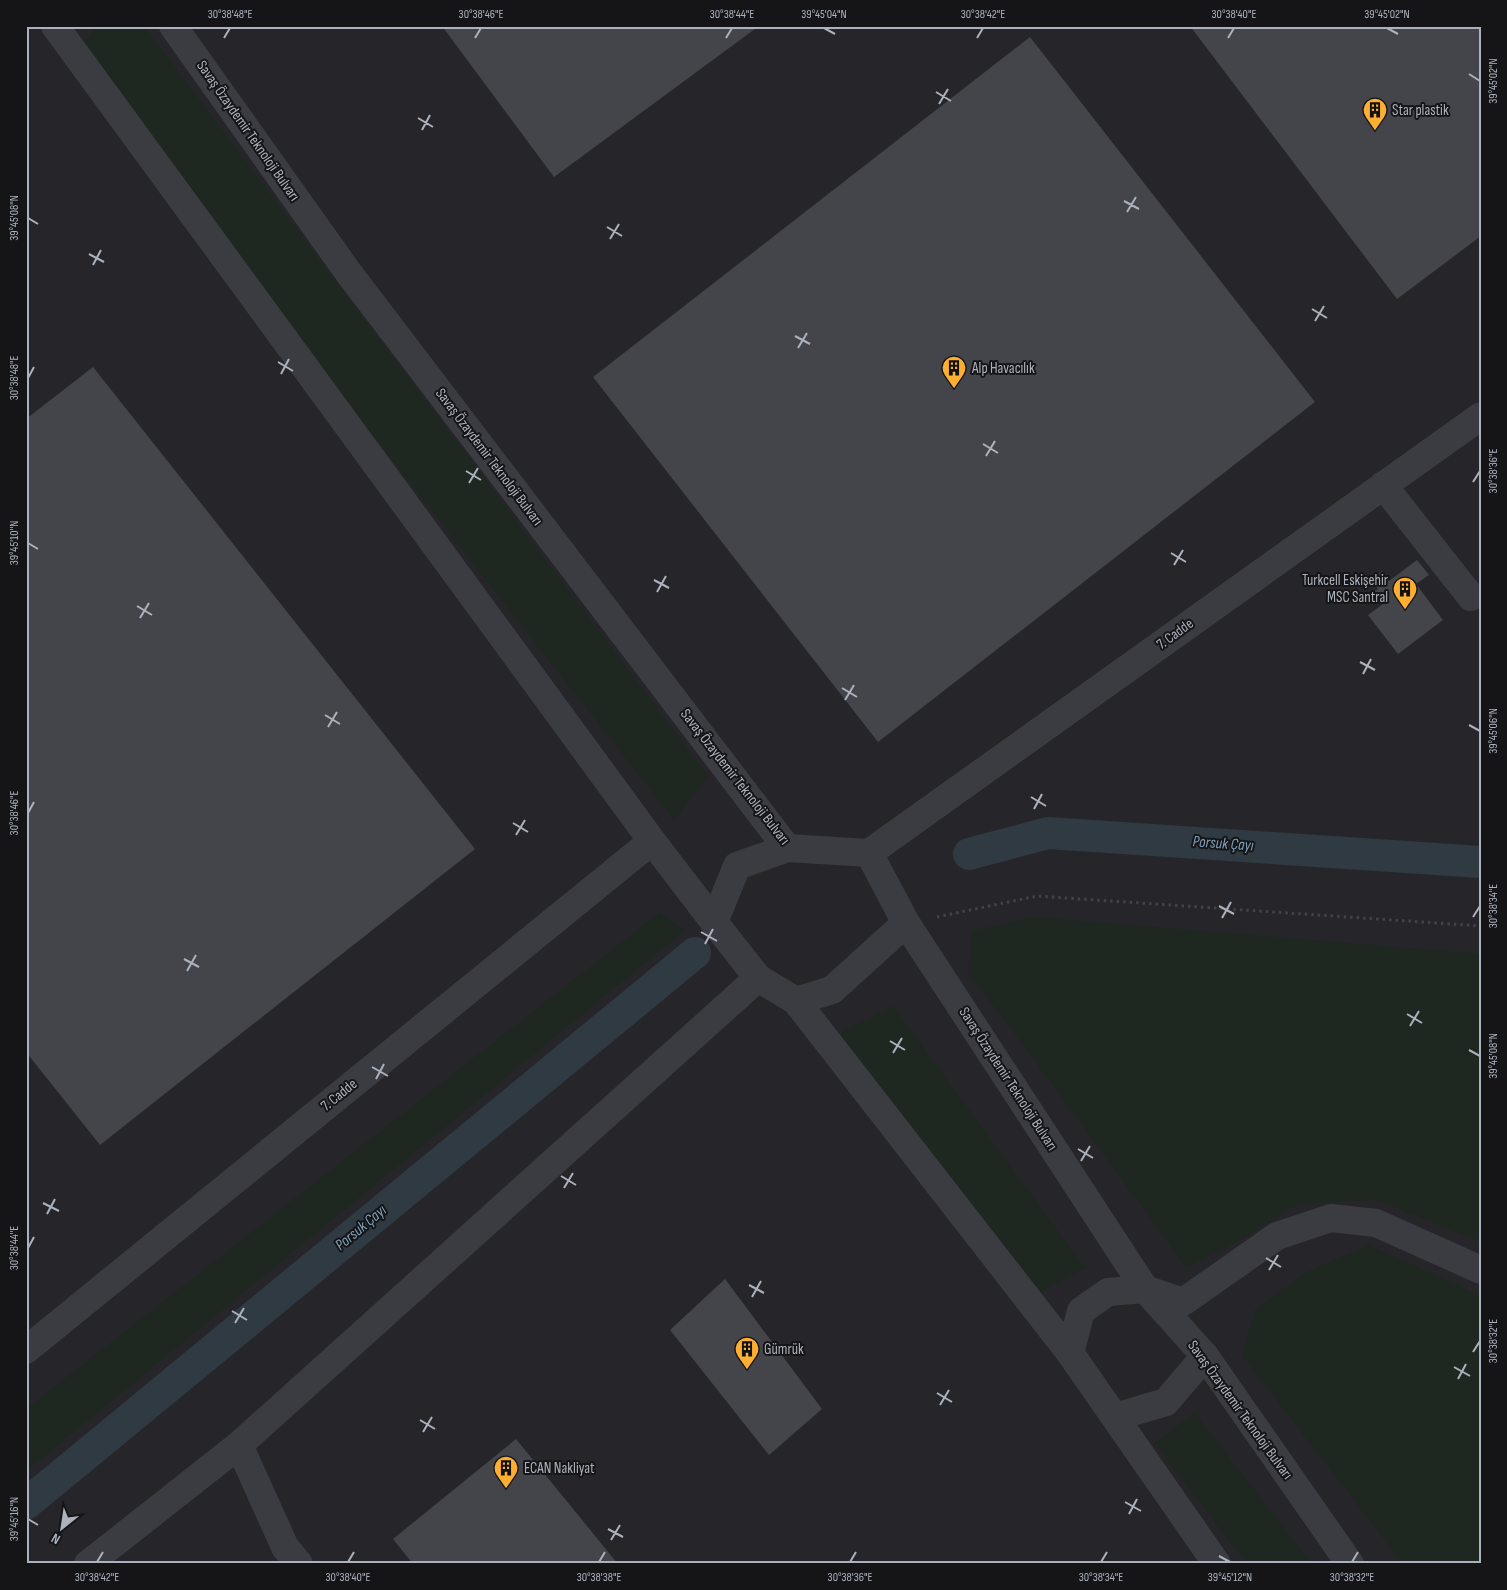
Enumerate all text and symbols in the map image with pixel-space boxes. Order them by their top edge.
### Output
text: 30°38'48"E [208,7,252,22]
text: 30°38'46"E [459,7,503,22]
text: 30°38'44"E [710,7,754,22]
text: 39°45'04"N [801,7,847,22]
text: 30°38'42"E [961,7,1005,22]
text: 30°38'40"E [1212,7,1256,22]
text: 39°45'02"N [1364,7,1410,22]
street label: Savaş Özaydemir Teknoloji Bulvarı [192,57,304,205]
text: 39°45'02"N [1486,58,1501,104]
building icon: Star plastik [1362,97,1388,131]
place label: Star plastik [1392,101,1449,120]
text: 39°45'08"N [7,195,22,241]
building icon: Alp Havacılık [941,355,967,389]
text: 30°38'48"E [7,356,22,400]
place label: Alp Havacılık [971,359,1035,378]
street label: Savaş Özaydemir Teknoloji Bulvarı [431,384,547,530]
text: 30°38'36"E [1486,449,1501,493]
text: 39°45'10"N [7,521,22,565]
place label: Turkcell Eskişehir MSC Santral [1302,571,1389,607]
building icon: Turkcell Eskişehir MSC Santral [1392,576,1418,610]
street label: 7. Cadde [1153,614,1197,654]
street label: Savaş Özaydemir Teknoloji Bulvarı [676,705,794,849]
text: 39°45'06"N [1486,708,1501,754]
text: 30°38'46"E [7,791,22,835]
water label: Porsuk Çayı [1192,832,1254,856]
text: 30°38'34"E [1486,884,1501,928]
street label: Savaş Özaydemir Teknoloji Bulvarı [954,1004,1062,1154]
text: 39°45'08"N [1486,1033,1501,1079]
street label: 7. Cadde [317,1075,361,1115]
water label: Porsuk Çayı [331,1201,391,1255]
text: 30°38'44"E [7,1226,22,1270]
text: 30°38'32"E [1486,1319,1501,1363]
building icon: Gümrük [734,1336,760,1370]
street label: Savaş Özaydemir Teknoloji Bulvarı [1183,1337,1297,1483]
place label: Gümrük [764,1340,804,1359]
building icon: ECAN Nakliyat [493,1455,519,1489]
place label: ECAN Nakliyat [524,1459,595,1478]
text: 39°45'16"N [7,1497,22,1541]
north arrow [38,1502,88,1552]
text: N [48,1530,63,1548]
text: 30°38'42"E [75,1570,119,1585]
text: 30°38'40"E [326,1570,370,1585]
text: 30°38'38"E [577,1570,621,1585]
text: 30°38'36"E [828,1570,872,1585]
text: 30°38'34"E [1079,1570,1123,1585]
text: 39°45'12"N [1208,1570,1252,1585]
text: 30°38'32"E [1330,1570,1374,1585]

